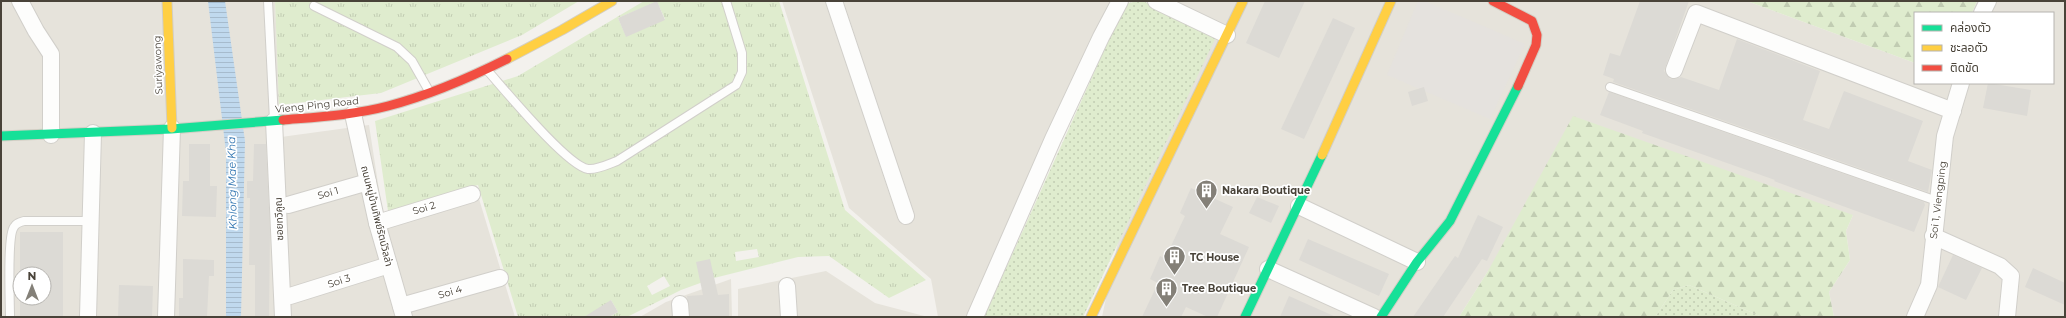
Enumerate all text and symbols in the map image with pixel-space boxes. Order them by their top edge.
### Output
legend [1914,12,2054,84]
text: คล่องตัว [1950,20,1991,35]
street label: Suriyawong [150,35,166,95]
text: ชะลอตัว [1950,40,1988,55]
text: ติดขัด [1950,60,1979,75]
street label: Vieng Ping Road [275,94,359,116]
water label: Khlong Mae Kha [224,136,240,230]
street label: Soi 1, Viengping [1927,160,1949,240]
street label: ถนนหมู่บ้านทิพย์รัตน์วิลล่า [358,164,396,268]
building icon: Nakara Boutique [1193,177,1219,210]
street label: Soi 1 [316,184,340,202]
place label: Nakara Boutique [1222,184,1310,197]
street label: ซอยทวีคูณ [272,197,286,241]
street label: Soi 2 [411,198,437,218]
building icon: TC House [1162,244,1188,277]
place label: TC House [1190,251,1239,264]
north arrow [12,266,52,306]
text: N [28,269,36,283]
street label: Soi 3 [326,271,352,291]
building icon: Tree Boutique [1153,275,1179,308]
street label: Soi 4 [437,282,464,302]
place label: Tree Boutique [1182,282,1256,295]

